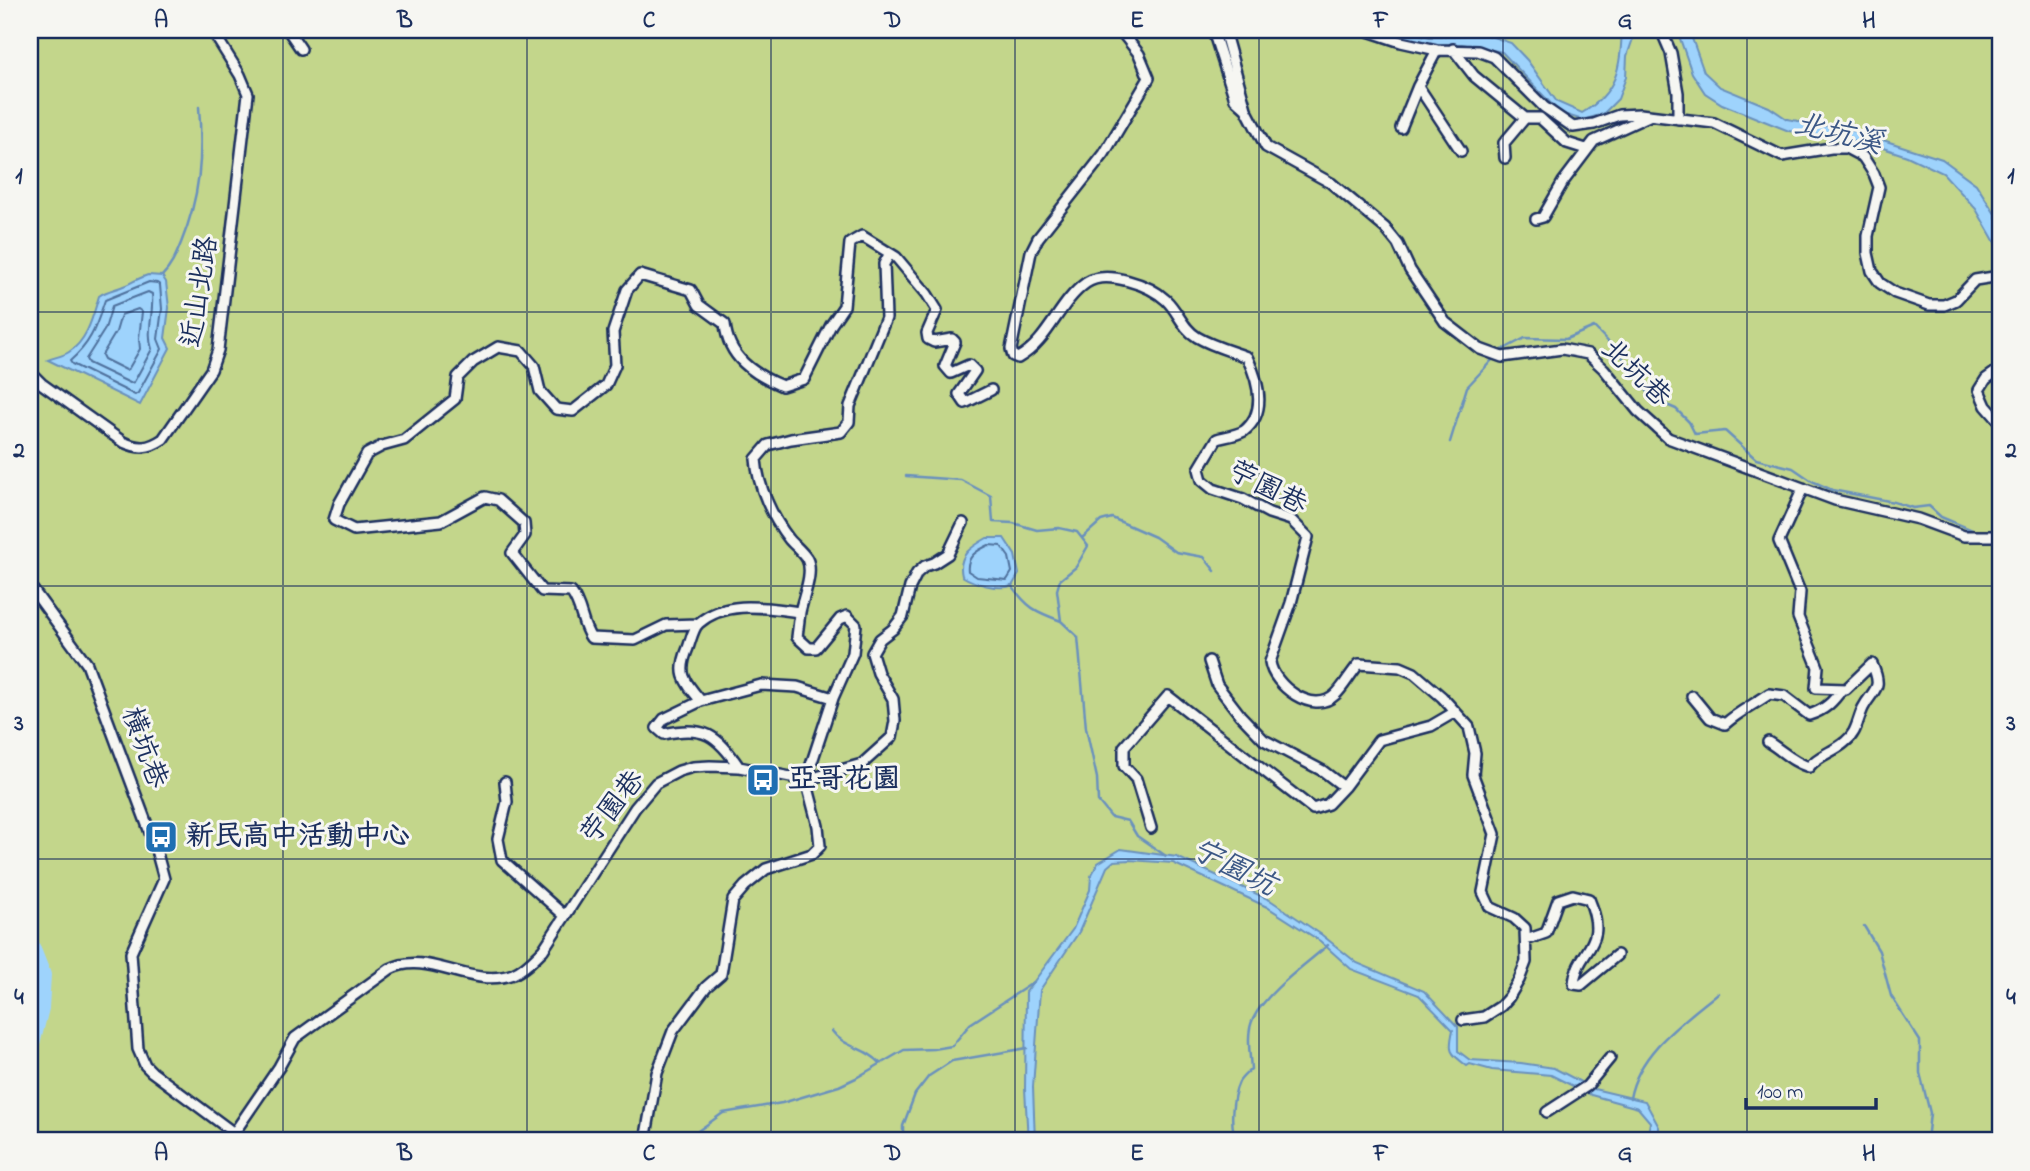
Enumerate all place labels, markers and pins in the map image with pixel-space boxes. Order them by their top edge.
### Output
place label: 亞哥花園 [788,760,900,801]
bus stop icon: 亞哥花園 [744,761,782,799]
place label: 新民高中活動中心 [186,817,410,858]
bus stop icon: 新民高中活動中心 [142,818,180,856]

